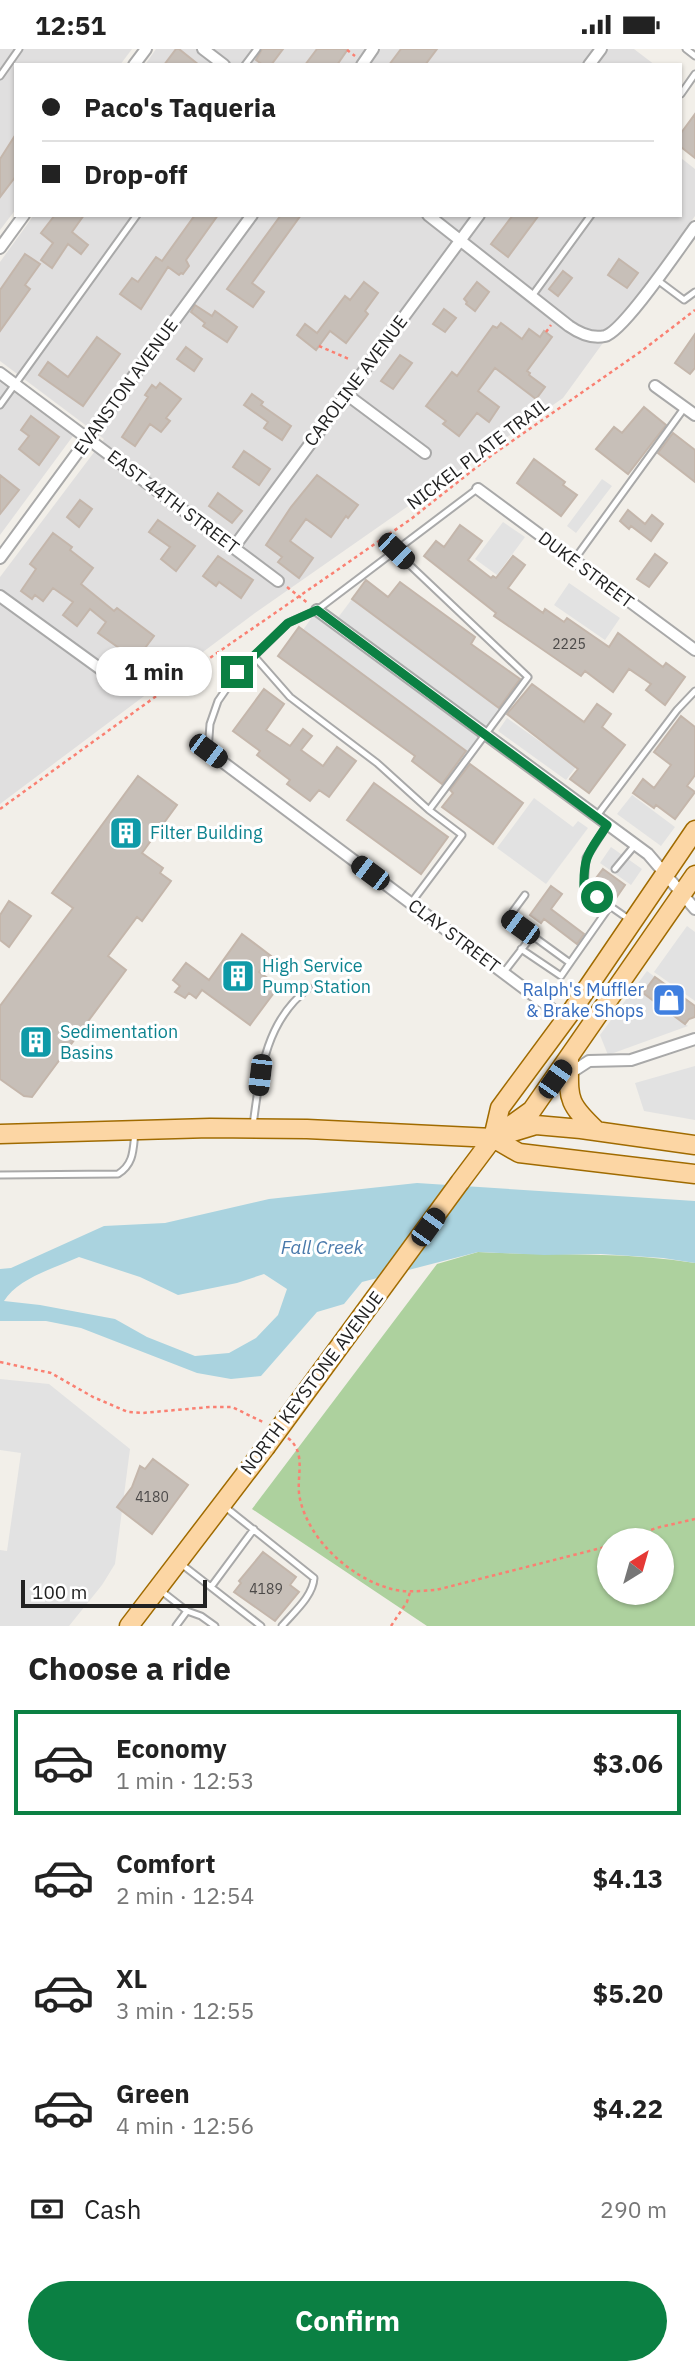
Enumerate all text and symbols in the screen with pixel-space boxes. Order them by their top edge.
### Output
text: 12:51 [35,8,106,42]
text: Paco's Taqueria [84,90,276,124]
text: Drop-off [84,157,187,191]
street label: CAROLINE AVENUE [299,311,412,451]
street label: EVANSTON AVENUE [69,314,183,459]
street label: NICKEL PLATE TRAIL [402,393,553,514]
street label: EAST 44TH STREET [103,445,244,559]
street label: DUKE STREET [534,526,639,613]
car [374,529,419,573]
house number: 2225 [552,635,586,653]
callout: 1 min [97,647,212,697]
text: 1 min [124,656,184,686]
route end [221,656,253,688]
car [185,730,232,772]
building icon: Filter Building [107,814,145,852]
place label: Filter Building [150,821,263,844]
car [347,852,394,894]
route start [581,881,613,913]
street label: CLAY STREET [404,894,505,978]
car [497,906,544,948]
place label: High Service Pump Station [262,954,371,998]
building icon: High Service Pump Station [219,957,257,995]
place label: Ralph's Muffler & Brake Shops [523,978,644,1022]
shop icon: Ralph's Muffler & Brake Shops [650,981,688,1019]
place label: Sedimentation Basins [60,1020,178,1064]
building icon: Sedimentation Basins [17,1023,55,1061]
car [248,1053,273,1097]
car [535,1056,576,1102]
car [408,1204,449,1250]
water label: Fall Creek [281,1235,364,1259]
street label: NORTH KEYSTONE AVENUE [235,1286,388,1479]
house number: 4180 [135,1488,169,1506]
north arrow [597,1528,674,1605]
map controls [597,1528,674,1605]
scale bar [21,1577,206,1609]
text: 100 m [32,1580,87,1604]
house number: 4189 [249,1580,283,1598]
text: Choose a ride [28,1647,231,1689]
icon: car [32,1731,95,1794]
text: Economy [116,1731,227,1765]
text: $3.06 [593,1746,663,1780]
text: 1 min · 12:53 [116,1765,254,1795]
icon: car [32,1846,95,1909]
text: Comfort [116,1846,215,1880]
text: $4.13 [593,1861,663,1895]
text: 2 min · 12:54 [116,1880,254,1910]
icon: car [32,1961,95,2024]
text: XL [116,1961,147,1995]
text: $5.20 [593,1976,663,2010]
text: 3 min · 12:55 [116,1995,254,2025]
icon: car [32,2076,95,2139]
text: Green [116,2076,190,2110]
text: $4.22 [593,2091,663,2125]
text: 4 min · 12:56 [116,2110,254,2140]
icon: cash [28,2190,66,2228]
text: Cash [84,2192,141,2226]
text: 290 m [600,2194,667,2224]
button: Confirm [28,2281,667,2361]

